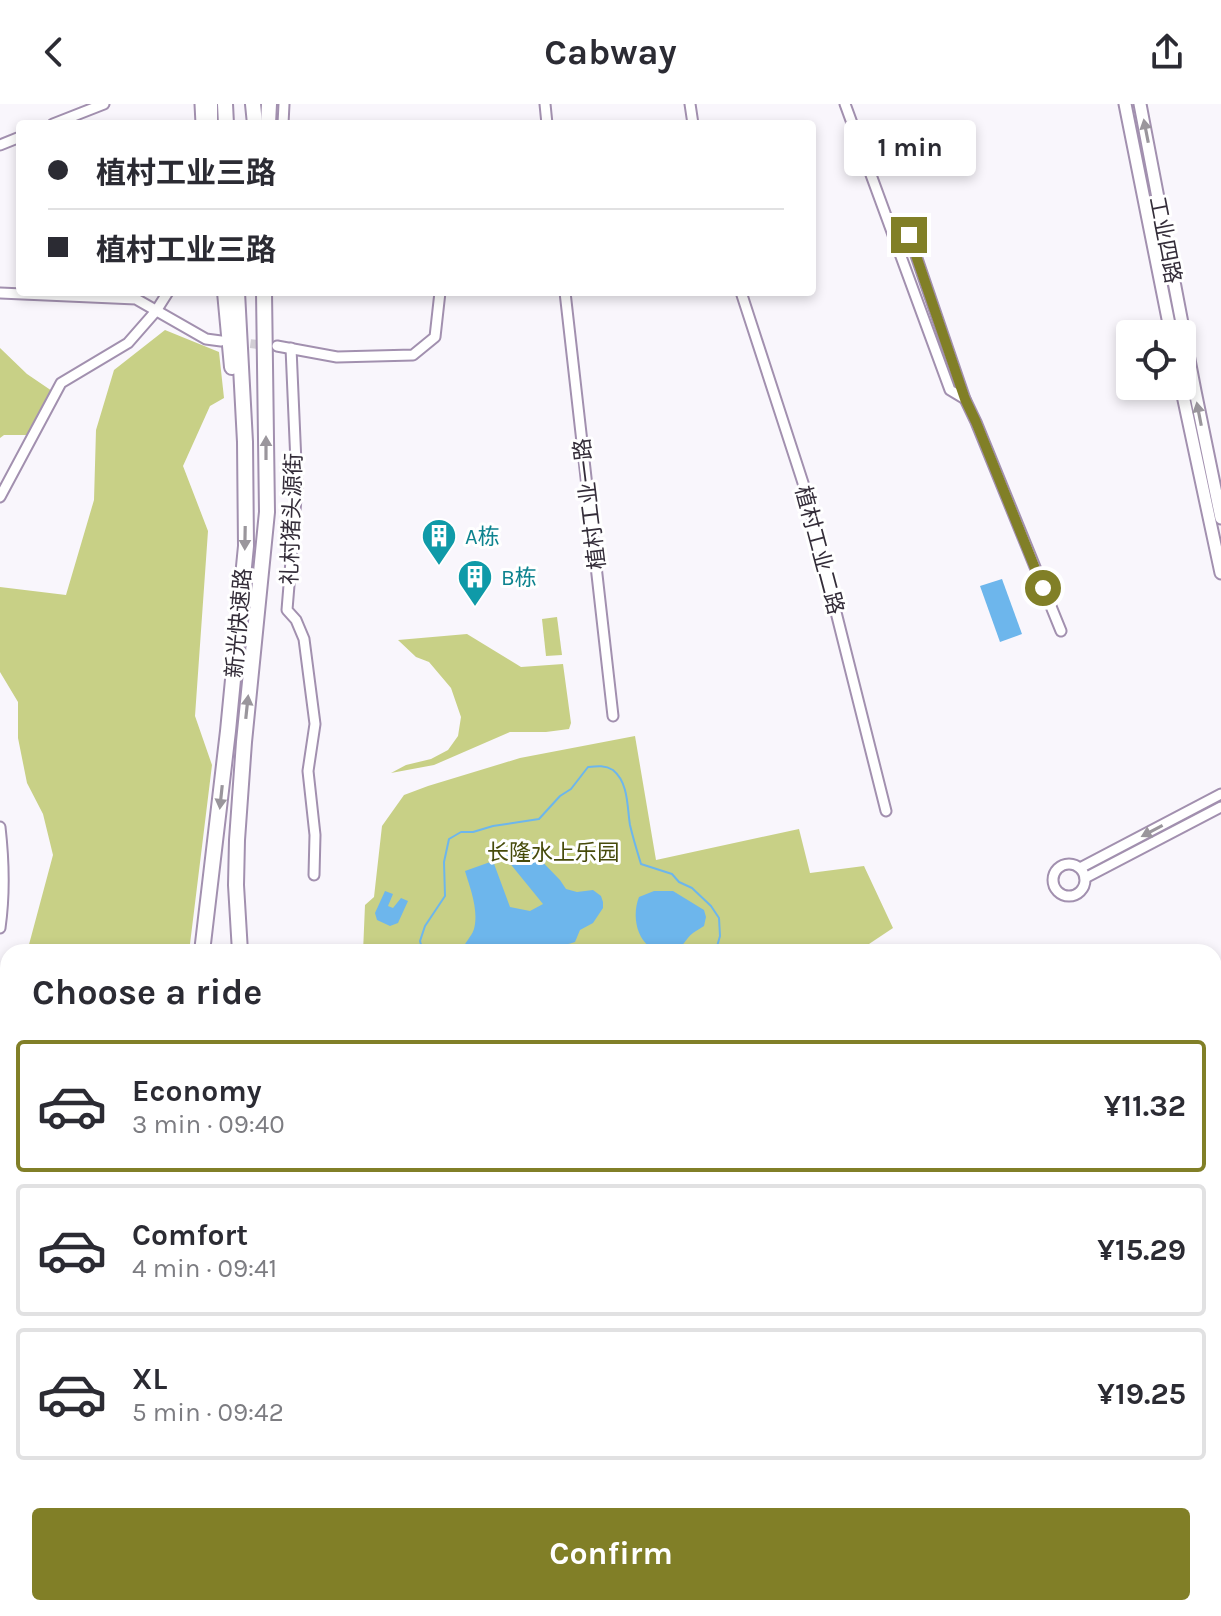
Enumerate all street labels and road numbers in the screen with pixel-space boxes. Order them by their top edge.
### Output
street label: 工业四路 [1144,195,1186,286]
street label: 植村工业一路 [569,437,611,571]
street label: 礼村猪头源街 [277,453,307,585]
street label: 植村工业二路 [789,483,849,617]
street label: 新光快速路 [221,567,257,679]

